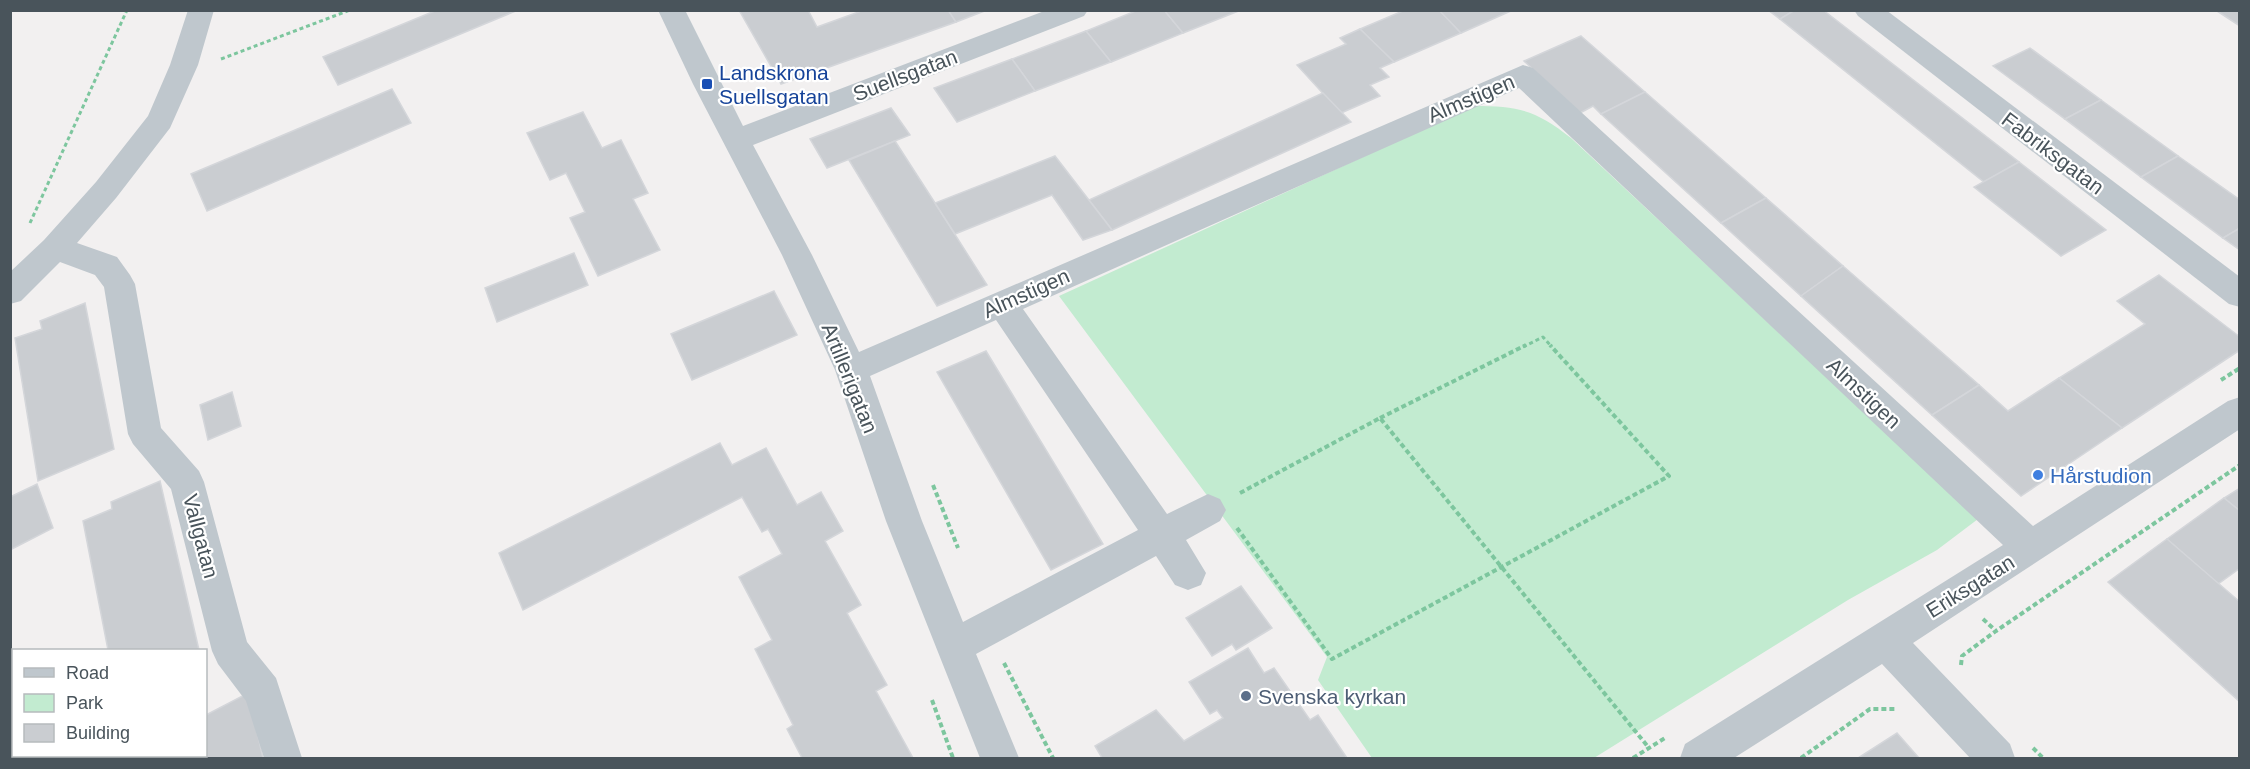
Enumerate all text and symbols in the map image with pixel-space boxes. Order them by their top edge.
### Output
street label: Suellsgatan [850,45,960,105]
place label: Landskrona Suellsgatan [719,61,829,108]
street label: Almstigen [1424,69,1518,127]
marker: Landskrona Suellsgatan [700,77,714,91]
street label: Fabriksgatan [1998,107,2108,199]
street label: Almstigen [979,264,1073,322]
street label: Artillerigatan [817,320,883,436]
street label: Almstigen [1822,353,1906,433]
place label: Hårstudion [2050,464,2152,487]
marker: Hårstudion [2031,468,2045,482]
street label: Vallgatan [179,491,223,581]
street label: Eriksgatan [1922,550,2018,622]
legend [12,649,207,757]
text: Road [66,663,109,683]
place label: Svenska kyrkan [1258,685,1406,708]
marker: Svenska kyrkan [1239,689,1253,703]
text: Park [66,693,104,713]
text: Building [66,723,130,743]

